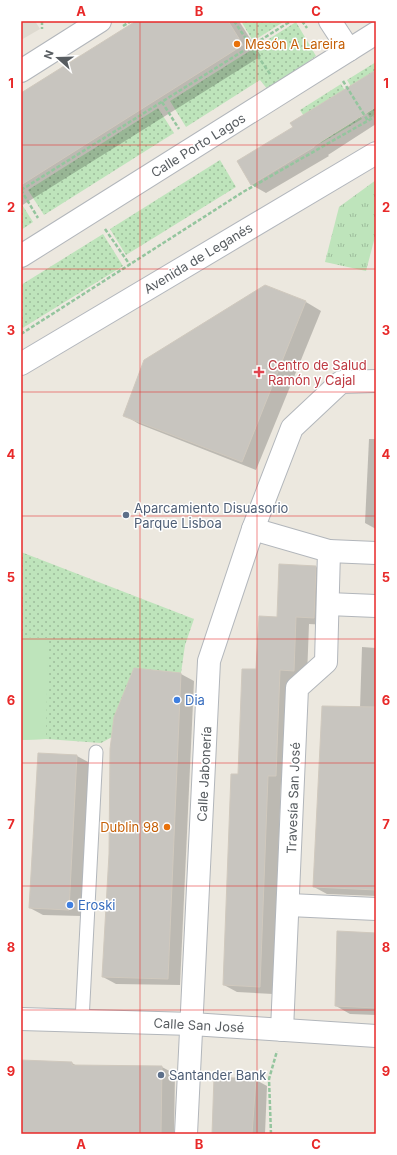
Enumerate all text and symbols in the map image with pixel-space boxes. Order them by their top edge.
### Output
text: A [76,3,86,19]
text: B [195,3,204,19]
text: C [311,3,321,19]
place label: Mesón A Lareira [245,36,345,52]
north arrow [38,38,78,78]
marker: Mesón A Lareira [232,39,242,49]
text: N [41,48,57,61]
text: 1 [8,75,14,91]
text: 1 [383,75,389,91]
street label: Calle Porto Lagos [148,109,248,180]
text: 2 [7,199,15,215]
text: 2 [382,199,390,215]
street label: Avenida de Leganés [141,219,255,297]
text: 3 [7,322,15,338]
text: 3 [382,322,390,338]
place label: Centro de Salud Ramón y Cajal [268,357,367,388]
marker: Centro de Salud Ramón y Cajal [253,366,265,378]
text: 4 [7,446,16,462]
text: 4 [382,446,391,462]
place label: Aparcamiento Disuasorio Parque Lisboa [134,500,289,531]
marker: Aparcamiento Disuasorio Parque Lisboa [121,510,131,520]
text: 5 [7,569,15,585]
text: 5 [382,569,390,585]
text: 6 [7,692,15,708]
place label: Dia [185,692,205,708]
text: 6 [382,692,390,708]
marker: Dia [172,695,182,705]
street label: Calle Jabonería [194,726,214,822]
street label: Travesía San José [283,742,303,854]
text: 7 [7,816,15,832]
text: 7 [382,816,390,832]
place label: Dublin 98 [100,819,159,835]
marker: Dublin 98 [162,822,172,832]
place label: Eroski [78,897,115,913]
marker: Eroski [65,900,75,910]
text: 8 [7,939,15,955]
text: 8 [382,939,390,955]
street label: Calle San José [153,1015,245,1035]
text: 9 [7,1063,15,1079]
text: 9 [382,1063,390,1079]
place label: Santander Bank [169,1067,266,1083]
marker: Santander Bank [156,1070,166,1080]
text: A [76,1136,86,1152]
text: B [195,1136,204,1152]
text: C [311,1136,321,1152]

